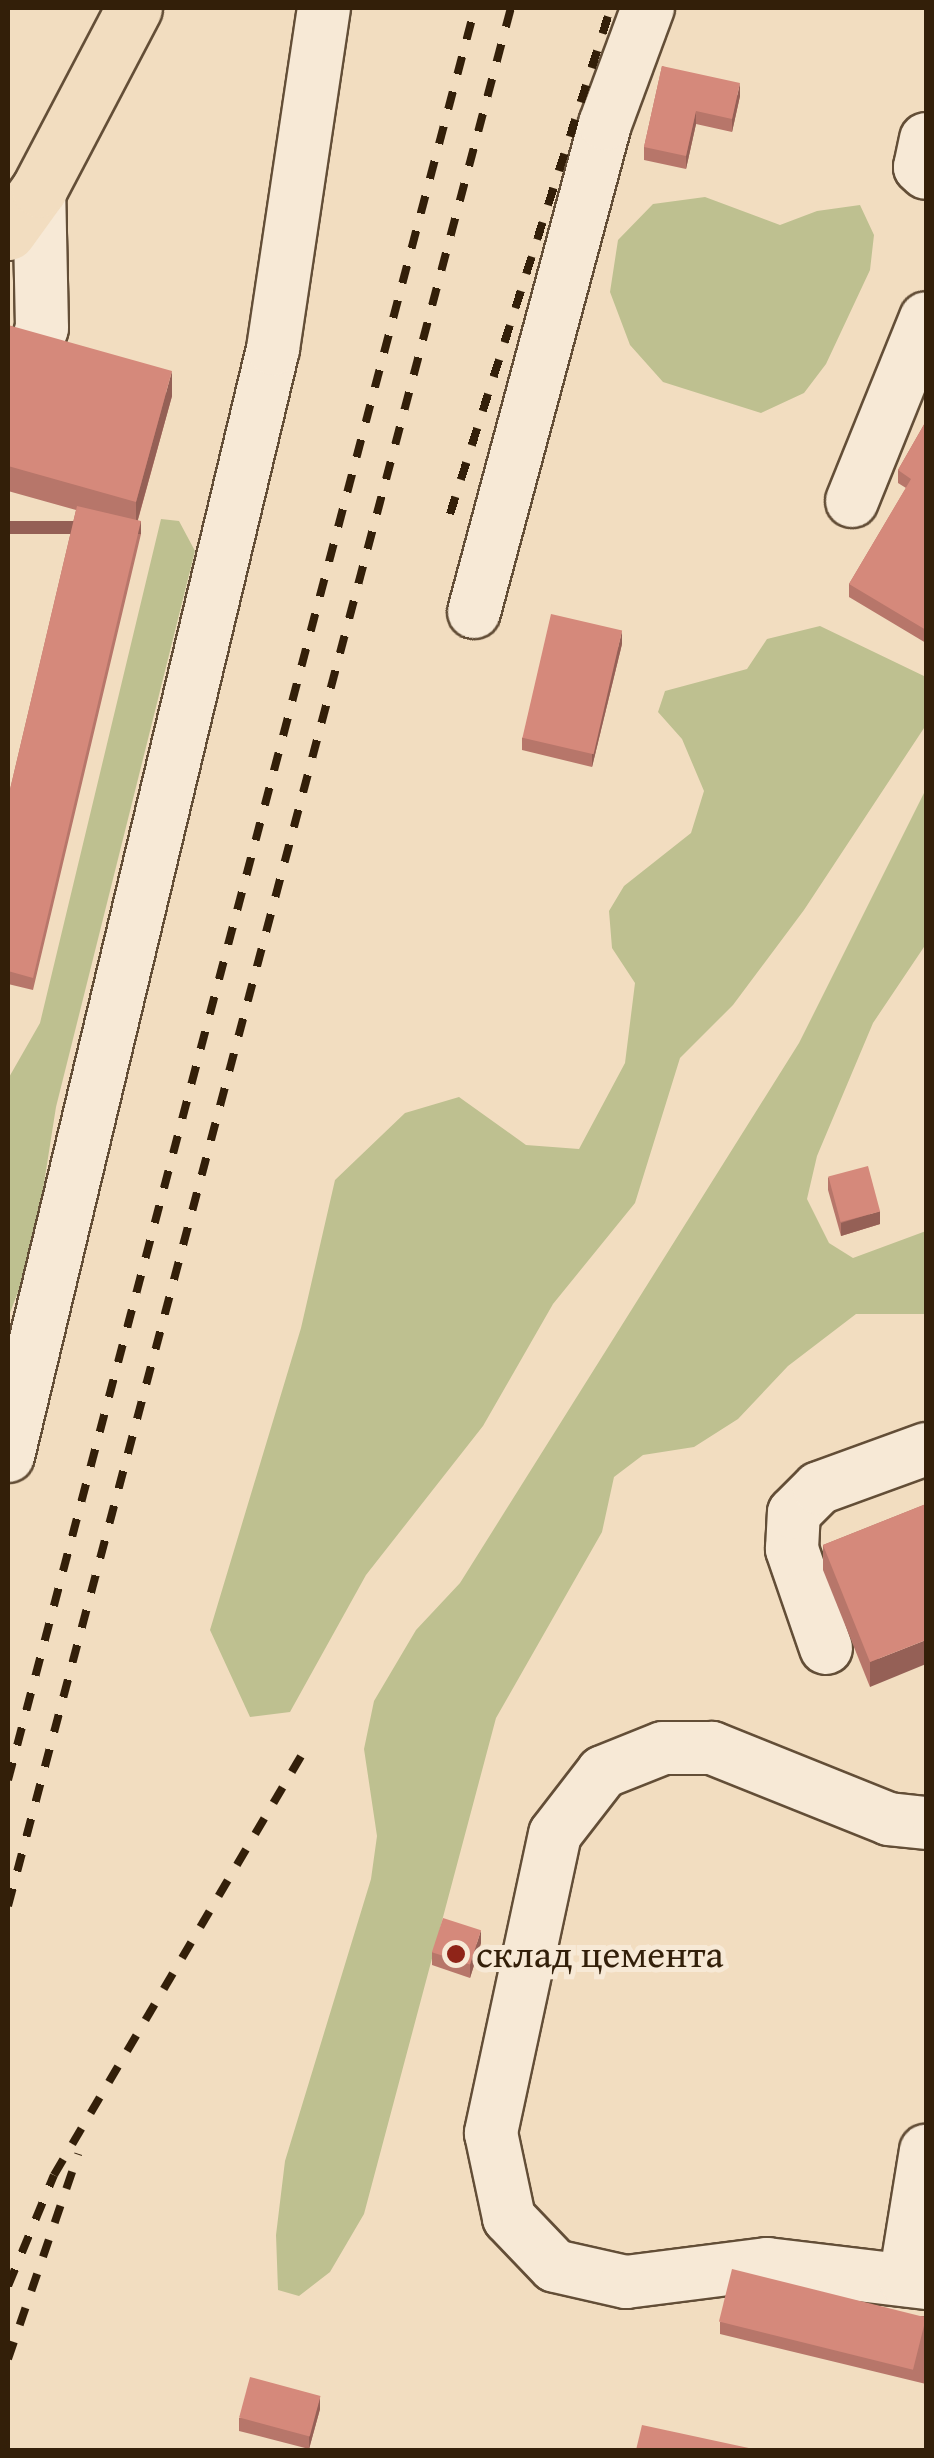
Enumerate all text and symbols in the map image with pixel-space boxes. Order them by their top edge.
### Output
place label: склад цемента [476,1931,724,1977]
marker: склад цемента [445,1943,467,1965]

